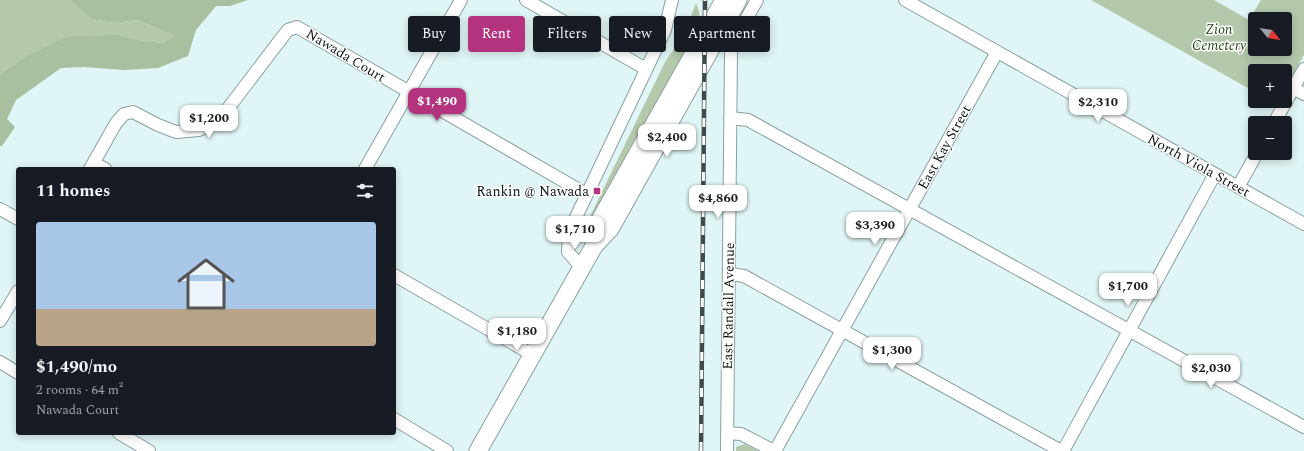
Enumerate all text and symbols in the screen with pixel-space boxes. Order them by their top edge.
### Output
north arrow [1248,12,1292,56]
map controls [1248,12,1292,160]
chip: Buy [408,16,460,52]
chip: Rent [468,16,525,52]
chip: Filters [533,16,601,52]
chip: New [609,16,666,52]
chip: Apartment [674,16,770,52]
park label: Zion Cemetery [1192,19,1247,56]
street label: Nawada Court [302,23,390,88]
button: + [1248,64,1292,108]
pin: $1,490 [404,88,470,122]
pin: $2,310 [1065,89,1131,123]
text: $1,490 [417,91,457,111]
text: $2,310 [1078,92,1118,112]
street label: East Kay Street [913,101,976,193]
pin: $1,200 [176,105,242,139]
text: $1,200 [189,108,229,128]
button: − [1248,116,1292,160]
pin: $2,400 [634,124,700,158]
text: $2,400 [647,127,687,147]
street label: North Viola Street [1144,129,1254,202]
text: 11 homes [36,178,110,204]
icon: filters [354,180,376,202]
place label: Rankin @ Nawada [476,181,589,202]
pin: $4,860 [685,185,751,219]
marker: Rankin @ Nawada [592,186,602,196]
text: $4,860 [698,188,738,208]
pin: $3,390 [842,212,908,246]
text: $3,390 [855,215,895,235]
pin: $1,710 [542,216,608,250]
text: $1,710 [555,219,595,239]
street label: East Randall Avenue [717,242,740,370]
icon: home [170,248,242,320]
pin: $1,700 [1095,273,1161,307]
text: $1,700 [1108,276,1148,296]
pin: $1,180 [484,318,550,352]
text: $1,180 [497,321,537,341]
pin: $1,300 [859,337,925,371]
text: $1,300 [872,340,912,360]
text: $1,490/mo [36,354,117,380]
pin: $2,030 [1178,355,1244,389]
text: $2,030 [1191,358,1231,378]
text: 2 rooms · 64 m² [36,380,123,400]
text: Nawada Court [36,400,119,420]

